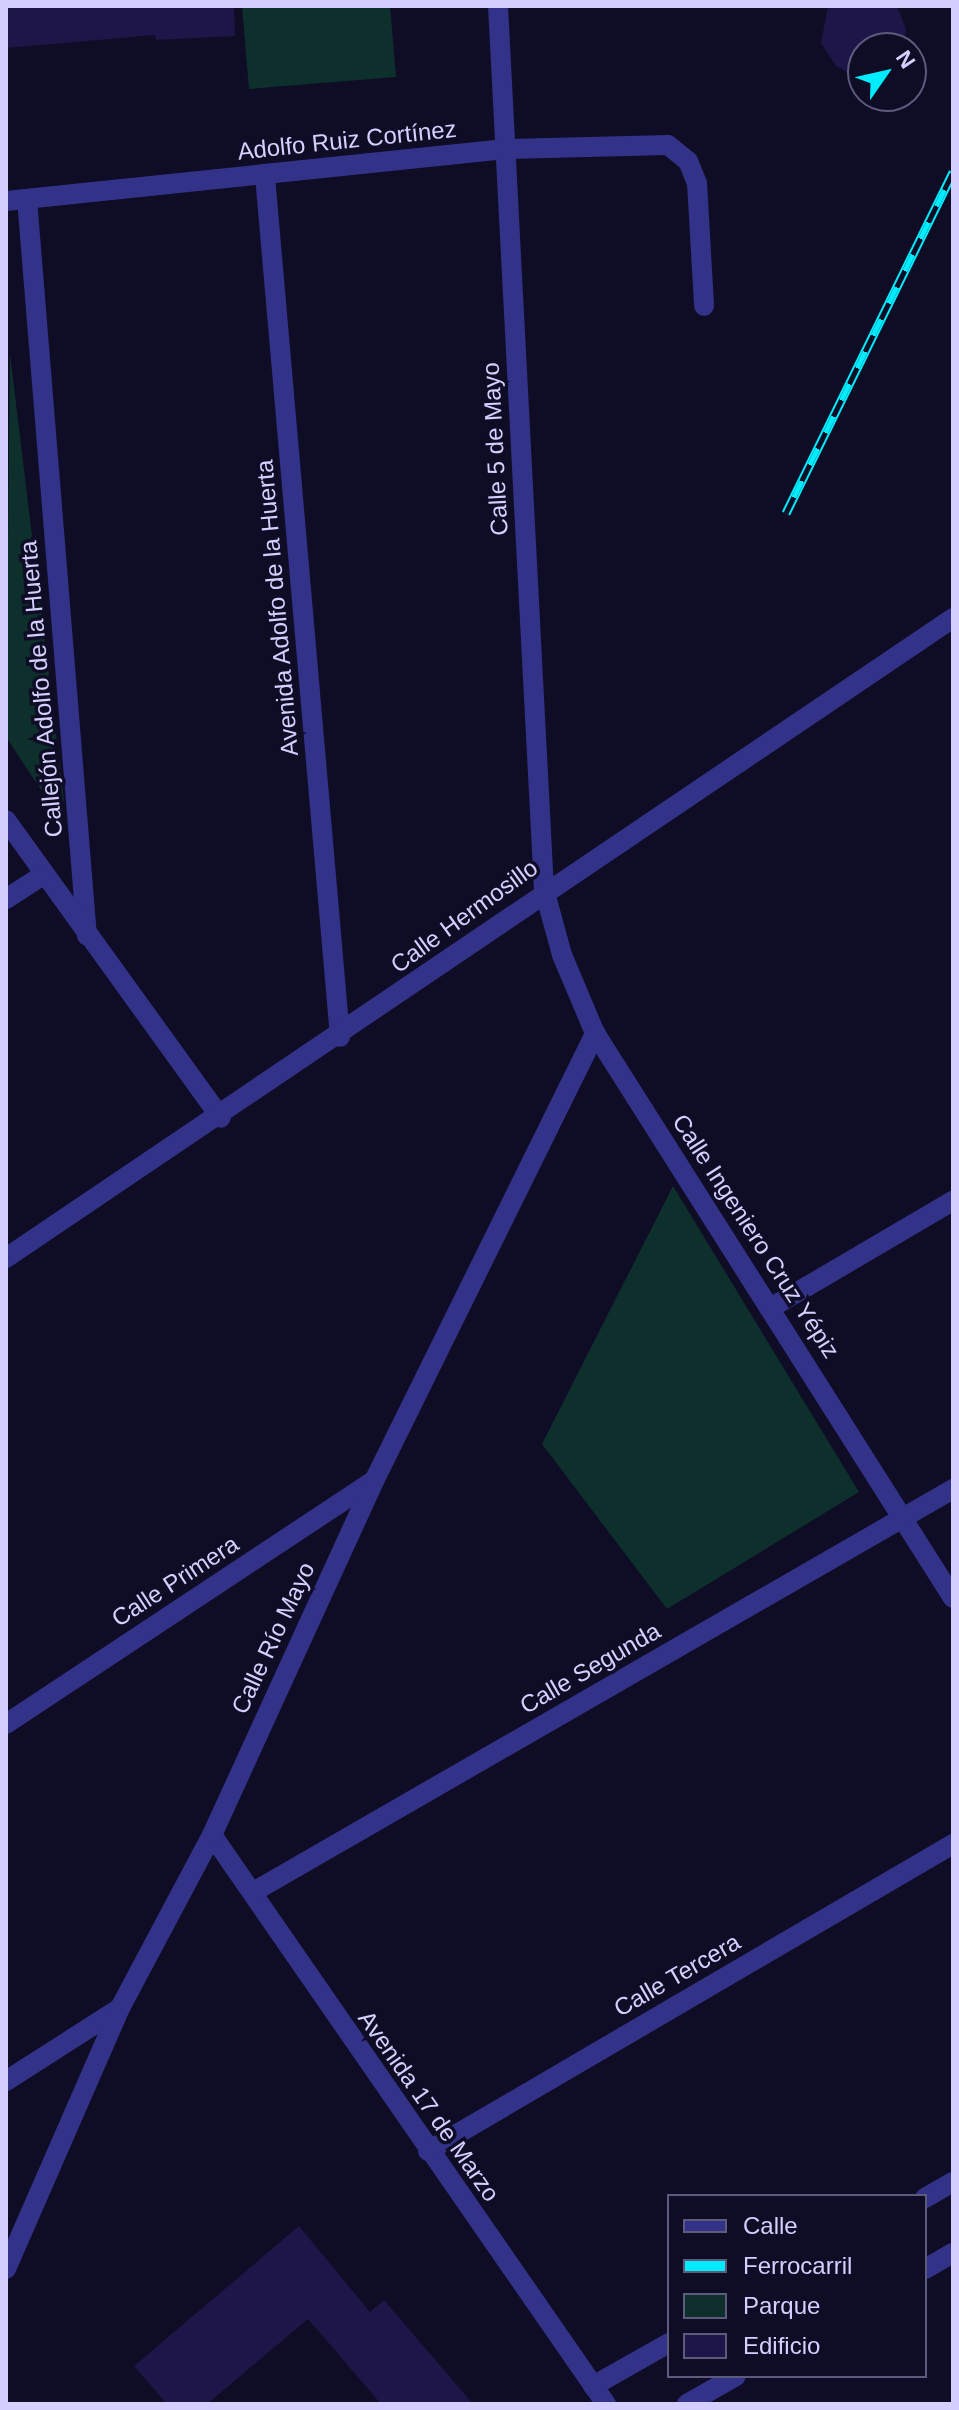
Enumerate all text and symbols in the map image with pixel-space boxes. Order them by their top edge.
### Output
north arrow [847,32,927,112]
text: N [891,46,920,73]
street label: Adolfo Ruiz Cortínez [236,114,458,166]
street label: Calle 5 de Mayo [476,362,514,536]
street label: Avenida Adolfo de la Huerta [250,458,304,758]
street label: Callejón Adolfo de la Huerta [14,539,68,839]
street label: Calle Hermosillo [385,853,543,979]
street label: Calle Ingeniero Cruz Yépiz [666,1108,846,1364]
street label: Calle Primera [106,1529,244,1633]
street label: Calle Río Mayo [225,1558,321,1718]
street label: Calle Segunda [515,1616,665,1720]
street label: Calle Tercera [609,1927,745,2023]
street label: Avenida 17 de Marzo [352,2005,506,2207]
legend [667,2194,927,2378]
text: Calle [743,2212,798,2239]
text: Ferrocarril [743,2252,852,2279]
text: Parque [743,2292,820,2319]
text: Edificio [743,2332,820,2359]

